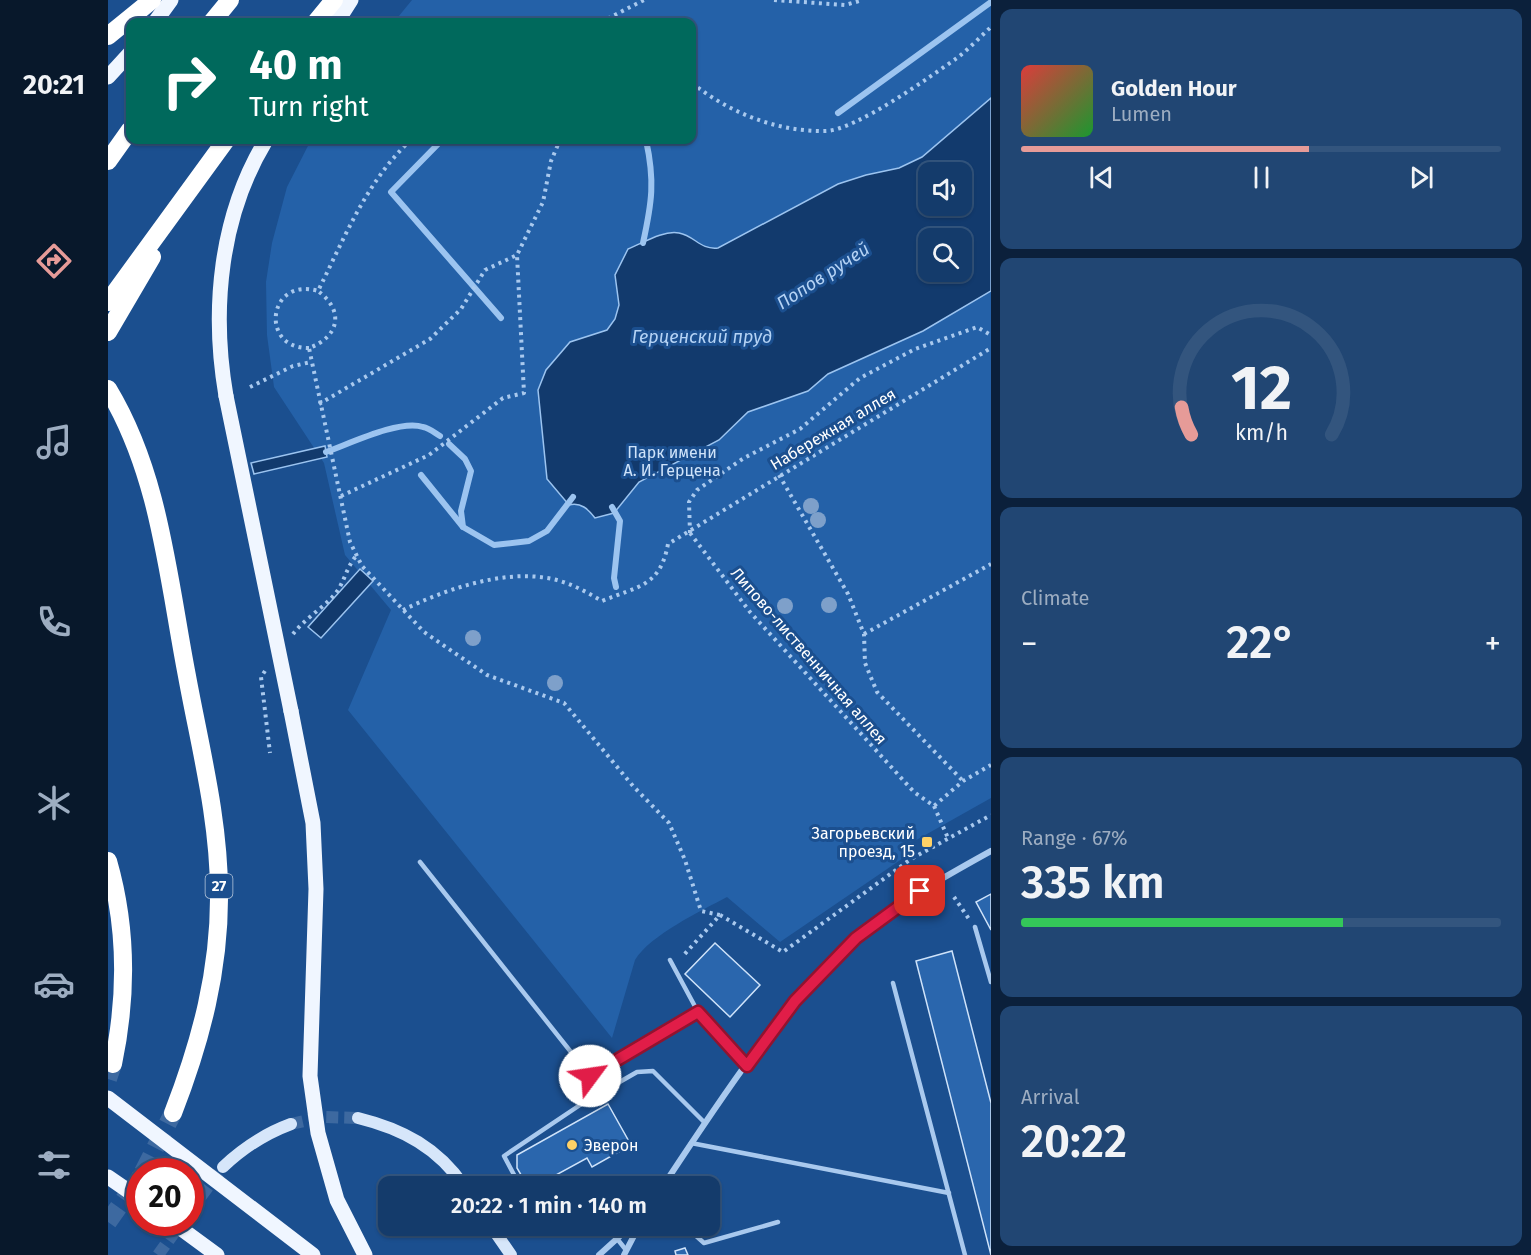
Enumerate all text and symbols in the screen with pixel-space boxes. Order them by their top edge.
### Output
text: 40 m [249,40,343,90]
icon: right [150,42,228,120]
text: 20:21 [23,69,85,101]
text: Golden Hour [1111,75,1237,102]
text: Turn right [249,91,369,123]
text: Lumen [1111,102,1172,126]
icon: previous [1085,161,1118,194]
icon: pause [1245,161,1278,194]
icon: next [1405,161,1438,194]
map controls [918,162,972,282]
button: sound [918,162,972,216]
button: search [918,228,972,282]
water label: Попов ручей [772,238,874,314]
icon: directions [33,240,75,282]
water label: Герценский пруд [632,326,772,348]
text: 12 [1230,351,1292,426]
street label: Набережная аллея [767,384,899,474]
icon: music [33,421,75,463]
text: km/h [1234,421,1288,447]
park label: Парк имени А. И. Герцена [623,443,721,480]
street label: Липово-лиственничная аллея [727,564,891,748]
text: Climate [1021,586,1089,610]
icon: phone [33,601,75,643]
text: 22° [1226,616,1296,670]
text: − [1021,624,1038,664]
text: + [1485,624,1501,664]
icon: climate [33,782,75,824]
place label: Загорьевский проезд, 15 [812,824,915,861]
text: Range · 67% [1021,826,1128,850]
marker: Загорьевский проезд, 15 [920,835,934,849]
text: 335 km [1021,856,1165,910]
pin [894,865,945,916]
road number: 27 [206,874,232,898]
icon: arrive [903,874,936,907]
icon: car [33,963,75,1005]
position arrow [558,1044,622,1108]
text: Arrival [1021,1085,1080,1109]
text: 20:22 [1021,1115,1127,1169]
place label: Эверон [584,1136,639,1155]
marker: Эверон [565,1138,579,1152]
icon: filters [33,1144,75,1186]
speed limit sign: 20 [126,1158,204,1236]
text: 20:22 · 1 min · 140 m [451,1192,647,1219]

